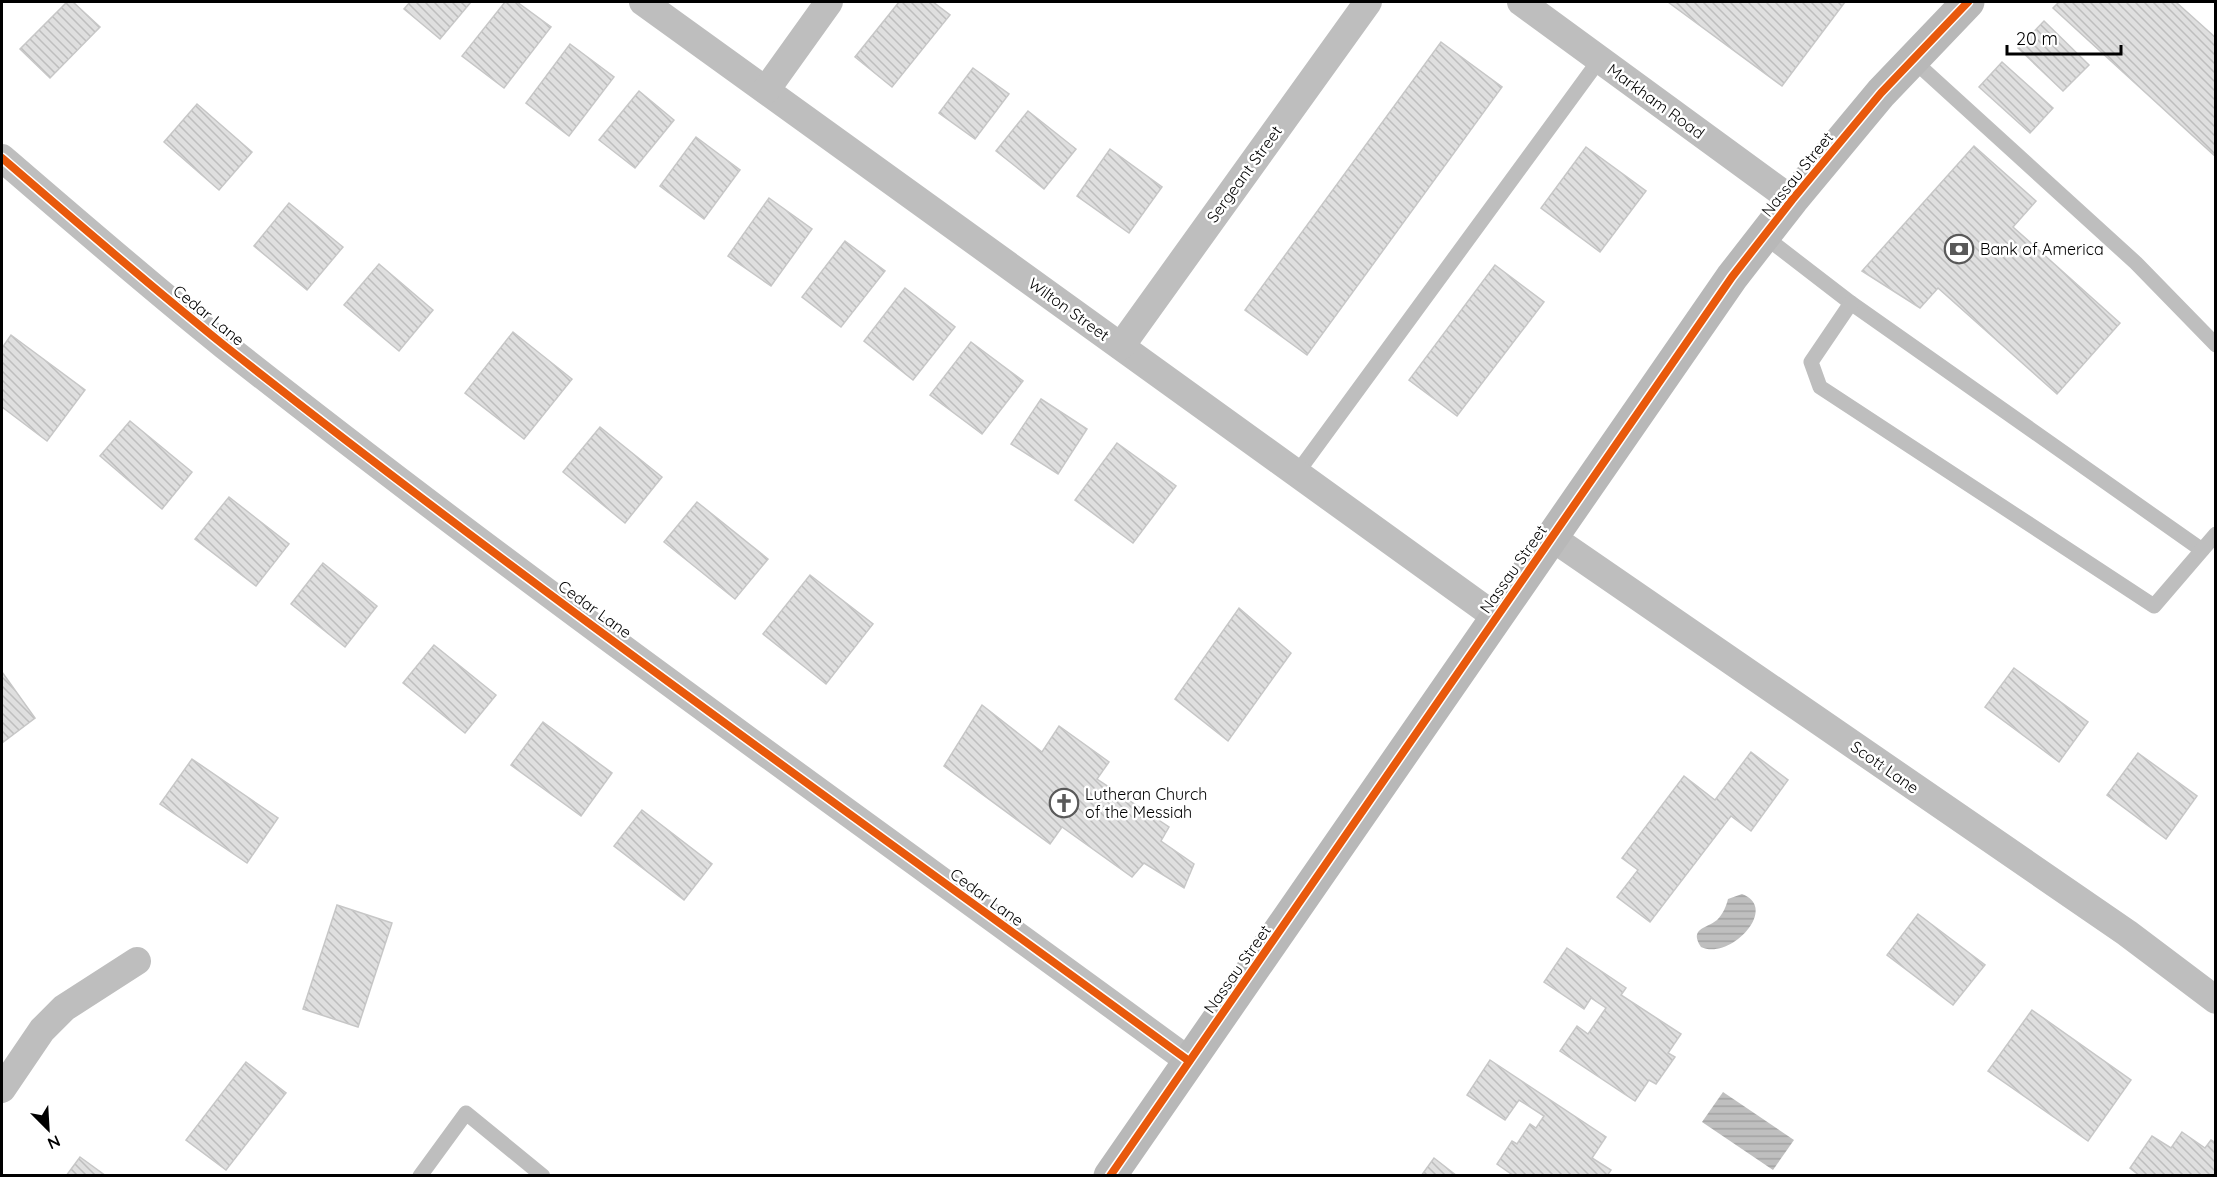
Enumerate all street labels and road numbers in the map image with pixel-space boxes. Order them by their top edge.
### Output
street label: Markham Road [1604,59,1708,143]
street label: Sergeant Street [1202,122,1286,226]
street label: Nassau Street [1757,128,1837,220]
street label: Wilton Street [1025,273,1113,345]
street label: Cedar Lane [169,280,249,350]
street label: Nassau Street [1475,521,1551,617]
street label: Cedar Lane [554,576,636,642]
street label: Scott Lane [1847,736,1923,798]
street label: Cedar Lane [946,864,1028,930]
street label: Nassau Street [1199,921,1275,1017]

